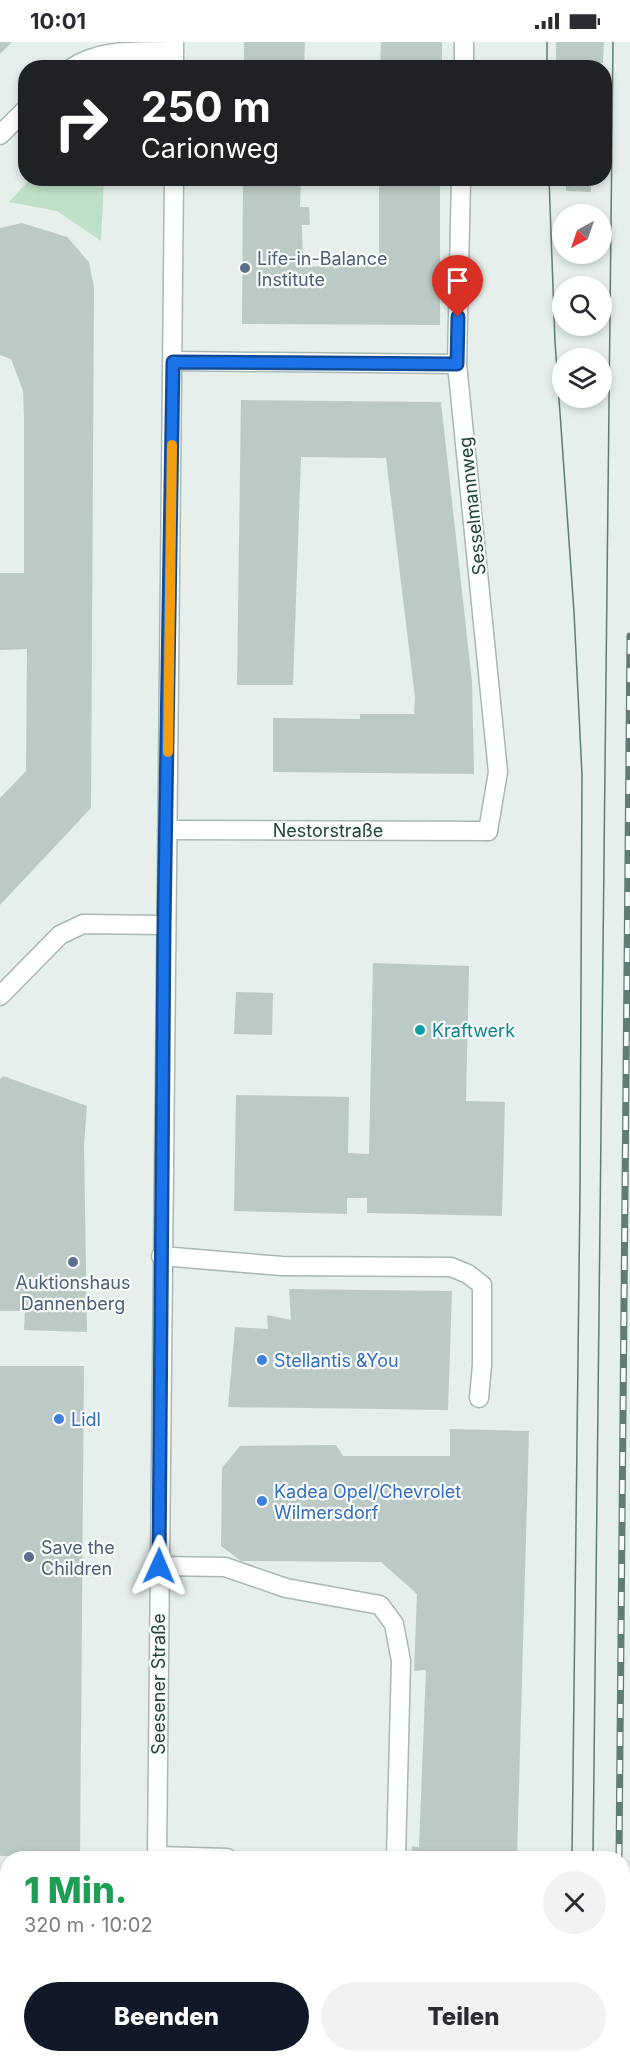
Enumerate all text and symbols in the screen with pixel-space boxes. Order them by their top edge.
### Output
text: 10:01 [30,8,86,34]
text: 250 m [141,81,271,132]
icon: right [42,84,120,162]
text: Carionweg [141,132,279,165]
north arrow [552,204,612,264]
map controls [552,204,612,408]
place label: Life-in-Balance Institute [257,248,387,290]
pin [432,255,483,317]
marker: Life-in-Balance Institute [238,261,252,275]
icon: arrive [441,264,474,297]
button: search [552,276,612,336]
button: layers [552,348,612,408]
street label: Sesselmannweg [454,436,490,576]
street label: Nestorstraße [273,820,383,841]
place label: Kraftwerk [432,1020,515,1041]
marker: Kraftwerk [413,1023,427,1037]
marker: Auktionshaus Dannenberg [66,1255,80,1269]
place label: Auktionshaus Dannenberg [15,1272,131,1314]
place label: Stellantis &You [274,1350,399,1371]
marker: Stellantis &You [255,1353,269,1367]
place label: Lidl [71,1409,101,1430]
marker: Lidl [52,1412,66,1426]
place label: Kadea Opel/Chevrolet Wilmersdorf [274,1481,461,1523]
marker: Kadea Opel/Chevrolet Wilmersdorf [255,1494,269,1508]
position arrow [127,1534,191,1598]
place label: Save the Children [41,1537,115,1579]
marker: Save the Children [22,1550,36,1564]
street label: Seesener Straße [148,1613,169,1755]
text: 1 Min. [24,1868,127,1912]
button: close [543,1871,606,1934]
text: 320 m · 10:02 [24,1913,153,1937]
button: Beenden [24,1982,309,2051]
button: Teilen [321,1982,606,2051]

